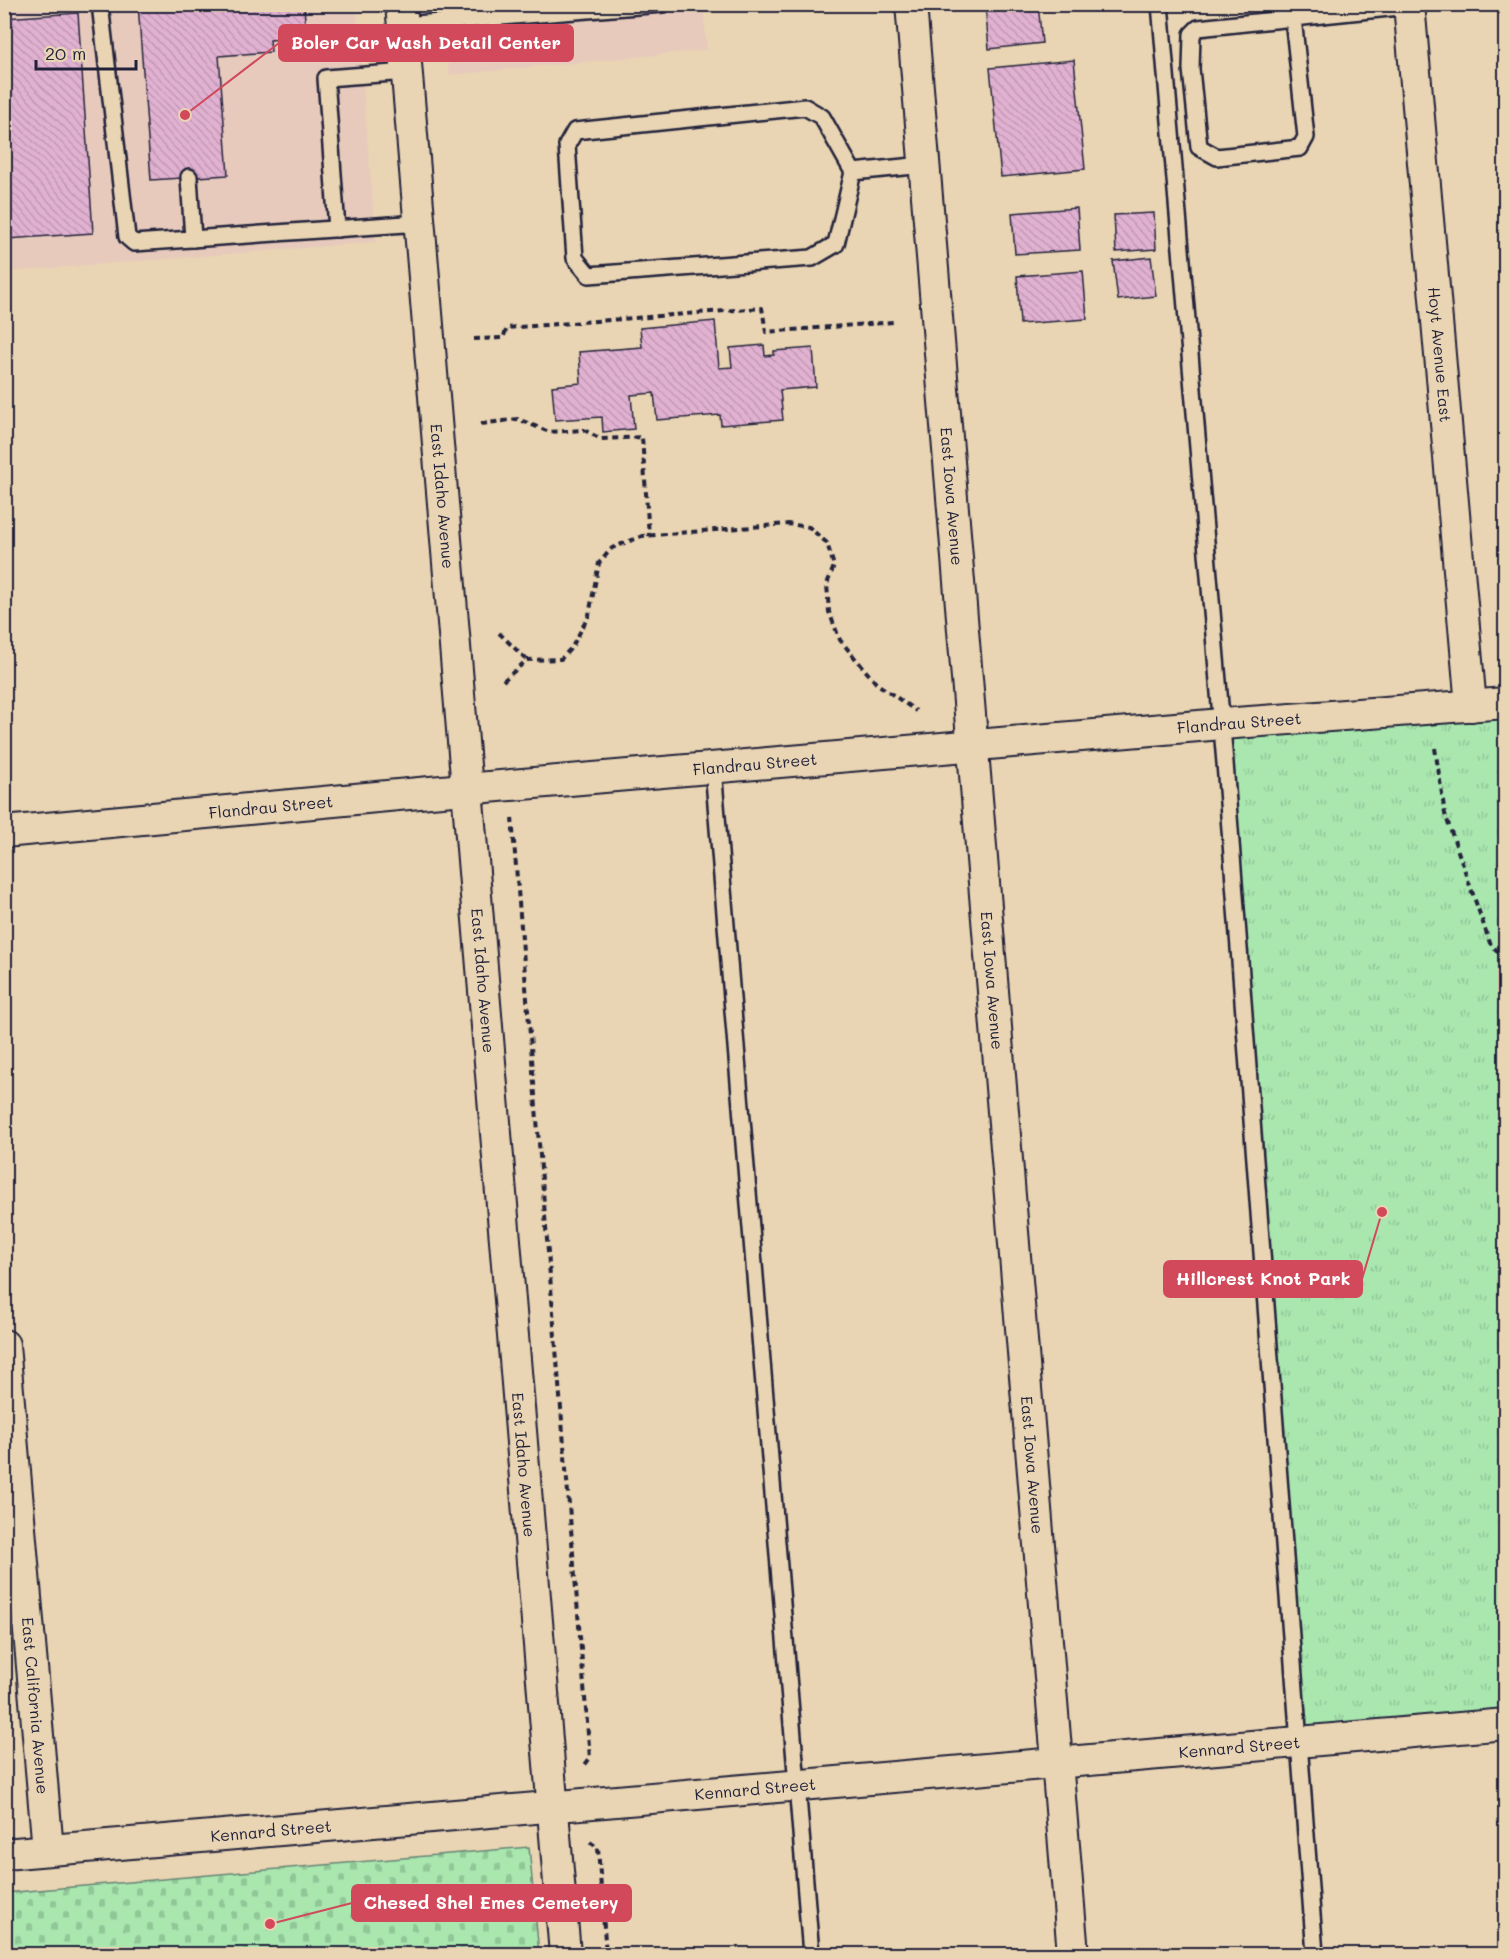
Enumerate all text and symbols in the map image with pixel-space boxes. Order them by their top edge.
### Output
callout: Boler Car Wash Detail Center [279,25,573,61]
text: Boler Car Wash Detail Center [291,30,561,54]
scale bar [36,33,136,71]
text: 20 m [45,41,86,65]
street label: Hoyt Avenue East [1424,286,1457,423]
street label: East Idaho Avenue [426,423,459,569]
street label: East Iowa Avenue [936,426,969,566]
street label: Flandrau Street [1176,707,1302,738]
street label: Flandrau Street [692,748,818,779]
street label: Flandrau Street [208,790,334,823]
street label: East Idaho Avenue [467,907,500,1054]
street label: East Iowa Avenue [976,911,1009,1050]
callout: Hillcrest Knot Park [1164,1261,1362,1297]
text: Hillcrest Knot Park [1176,1266,1350,1290]
street label: East Idaho Avenue [508,1392,541,1538]
street label: East Iowa Avenue [1017,1395,1049,1535]
street label: East California Avenue [18,1616,54,1795]
street label: Kennard Street [1178,1731,1301,1762]
street label: Kennard Street [694,1773,817,1804]
street label: Kennard Street [209,1815,332,1846]
callout: Chesed Shel Emes Cemetery [352,1885,631,1921]
text: Chesed Shel Emes Cemetery [363,1890,619,1914]

